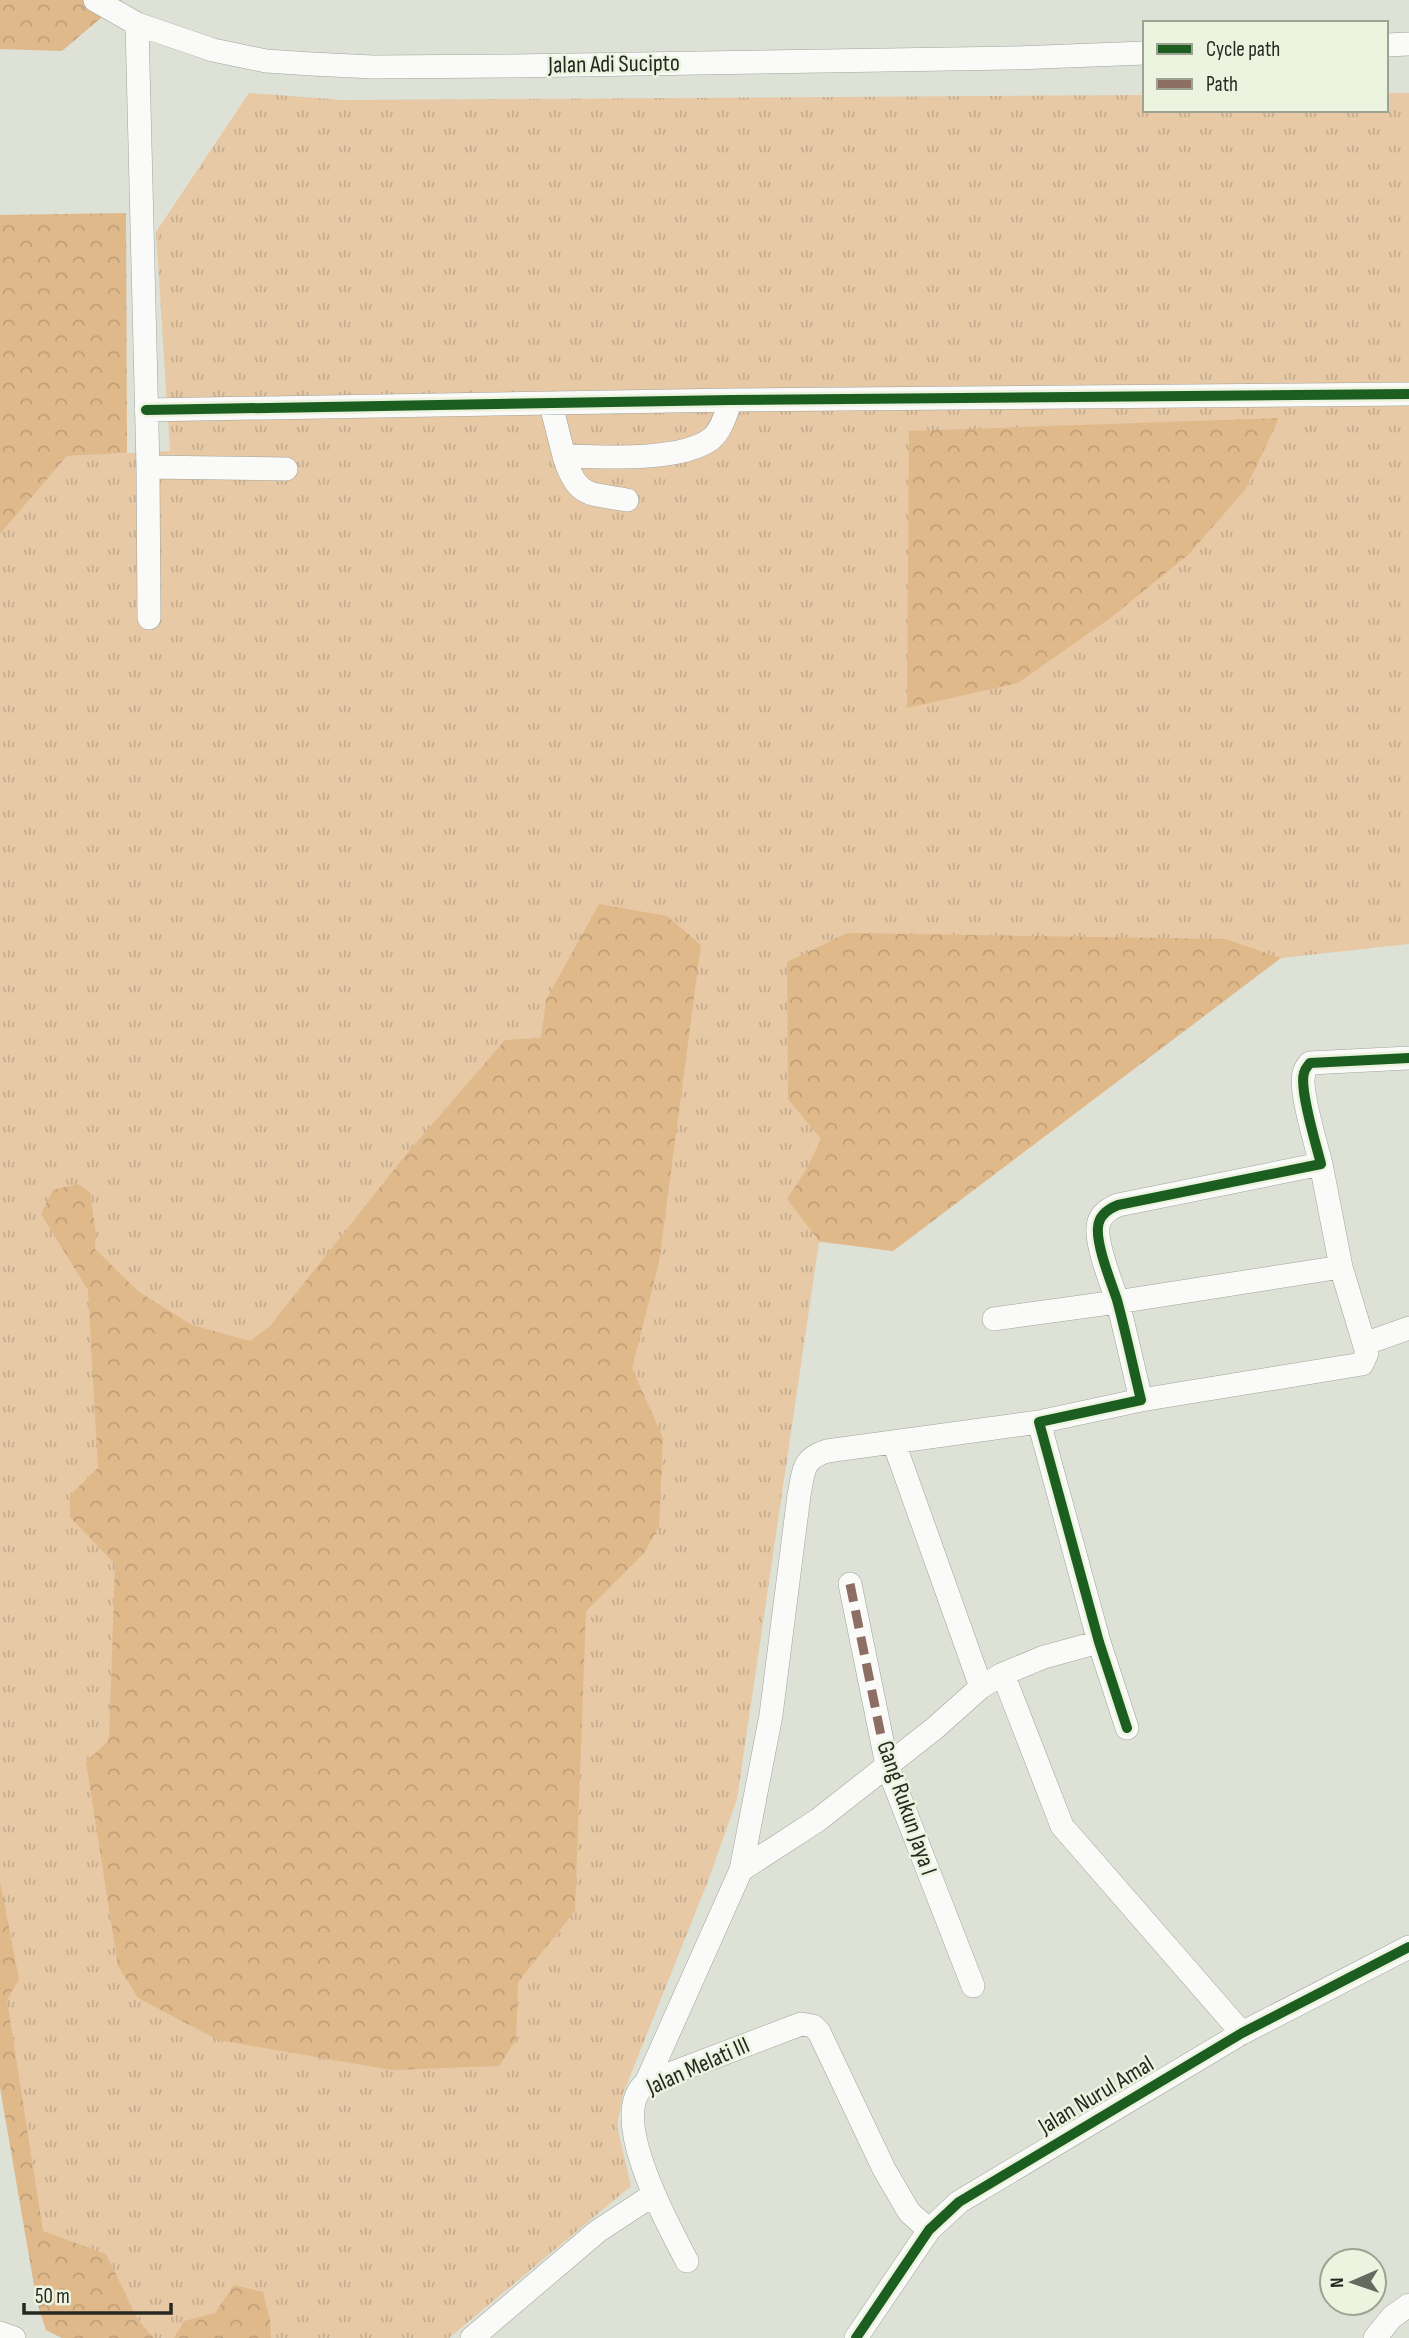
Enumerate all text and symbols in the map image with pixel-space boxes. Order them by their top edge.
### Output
legend [1143,21,1388,112]
text: Cycle path [1206,37,1280,62]
street label: Jalan Adi Sucipto [547,48,680,80]
text: Path [1206,72,1238,97]
street label: Gang Rukun Jaya I [871,1737,943,1879]
street label: Jalan Melati III [641,2030,754,2102]
street label: Jalan Nurul Amal [1032,2049,1159,2141]
north arrow [1318,2247,1388,2317]
scale bar [24,2272,172,2316]
text: N [1326,2277,1349,2288]
text: 50 m [35,2284,70,2309]

